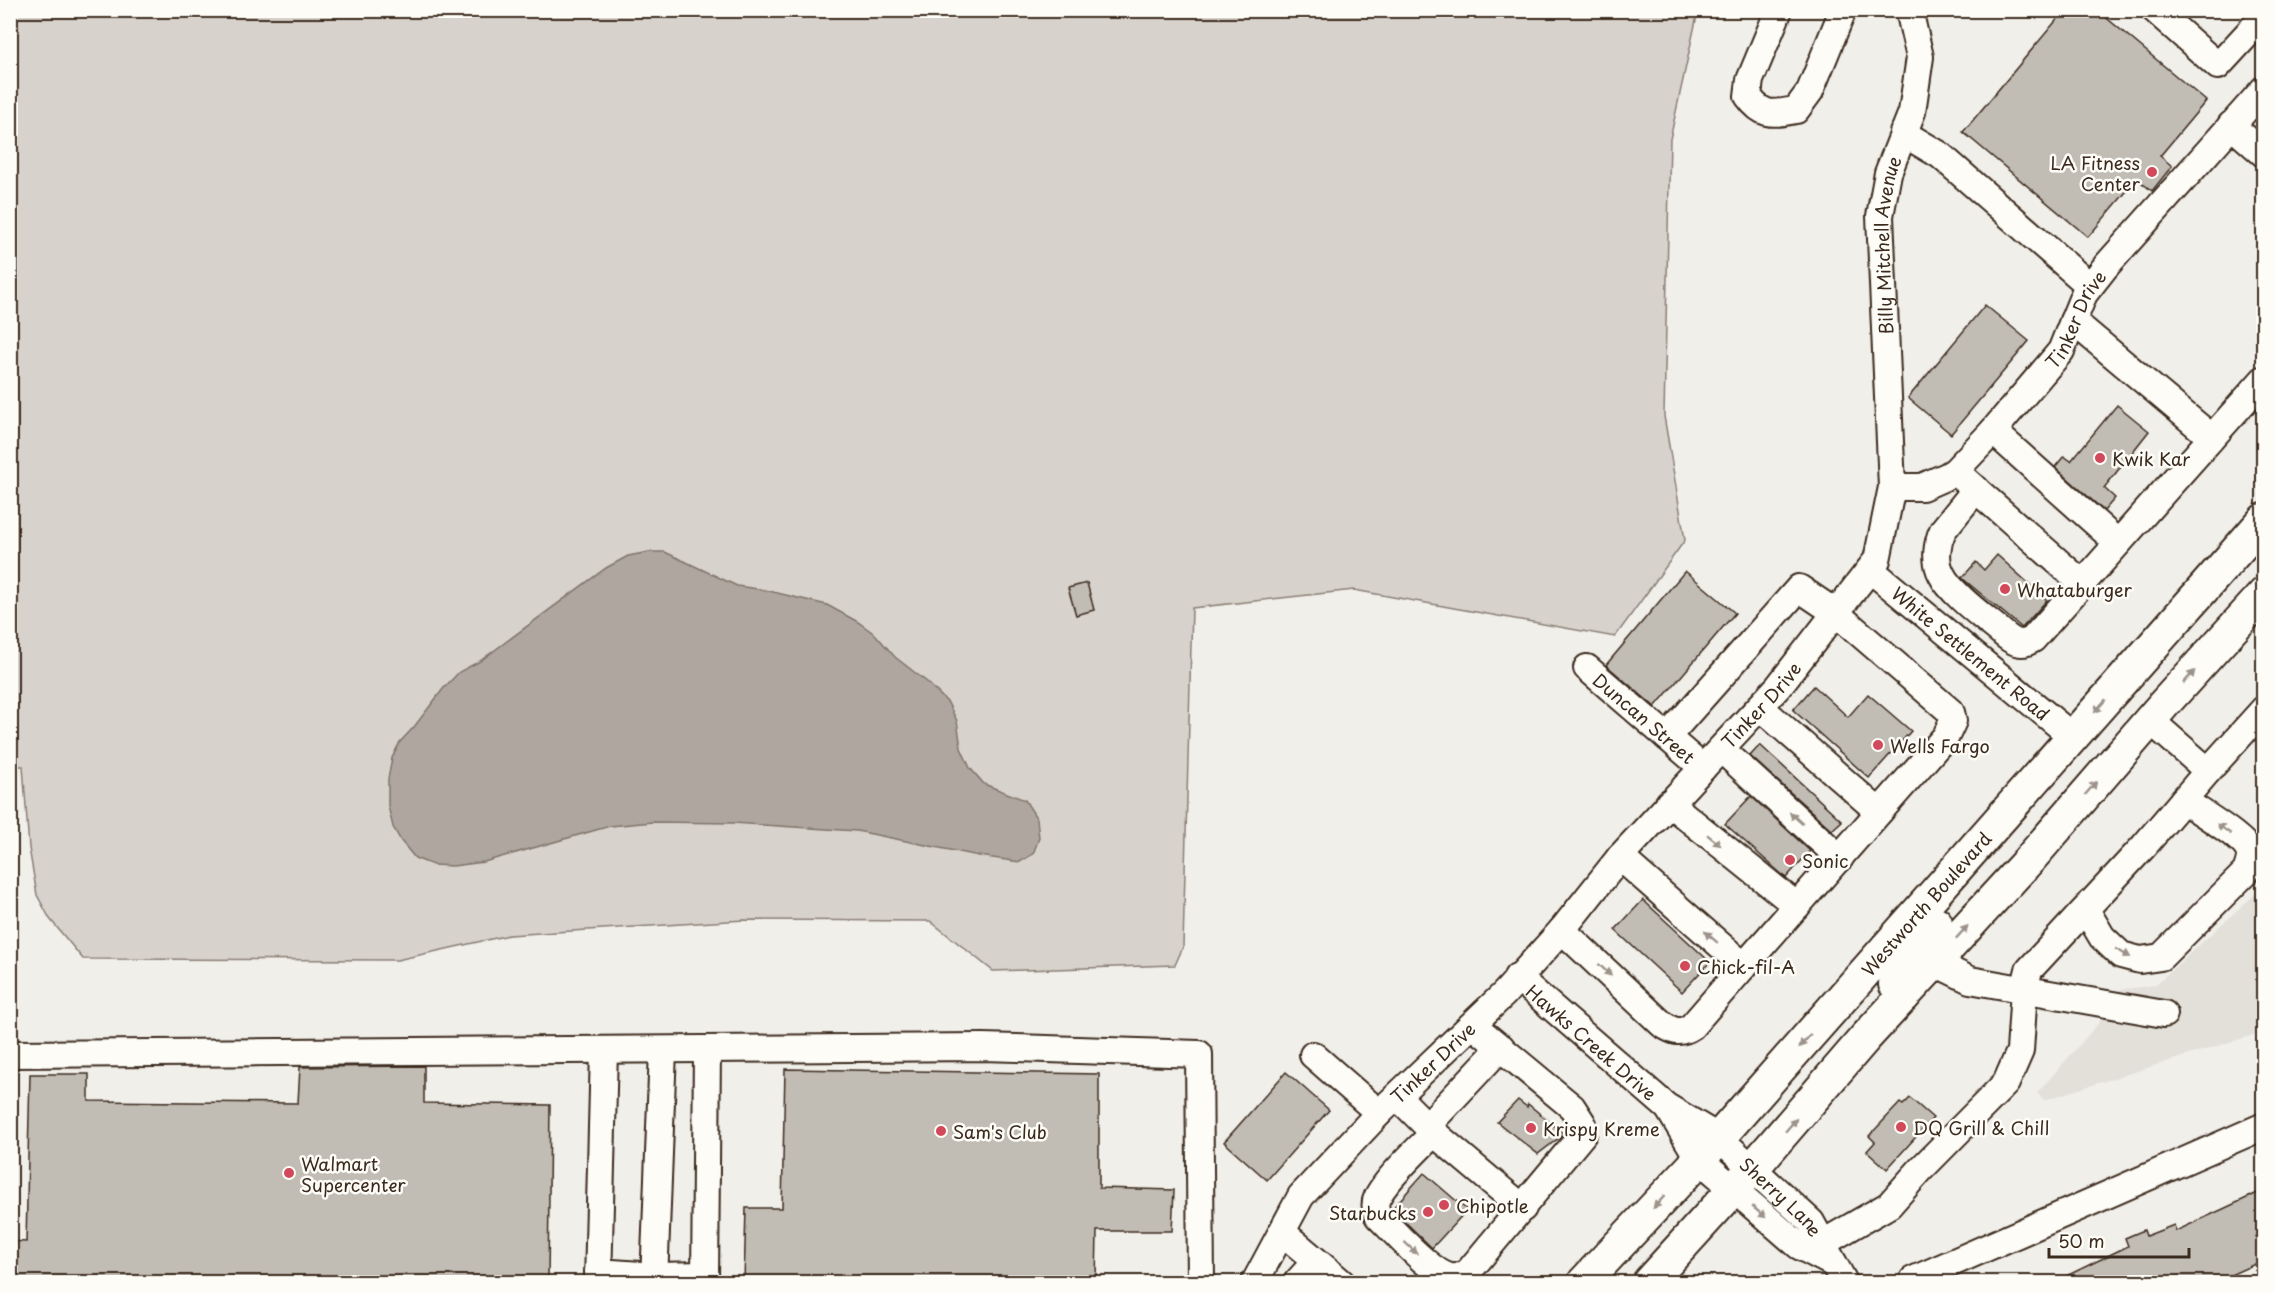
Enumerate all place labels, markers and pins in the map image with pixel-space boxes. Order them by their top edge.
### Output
place label: LA Fitness Center [2050,149,2141,197]
marker: LA Fitness Center [2145,165,2159,179]
place label: Kwik Kar [2112,445,2191,472]
marker: Kwik Kar [2093,451,2107,465]
place label: Whataburger [2017,576,2133,603]
marker: Whataburger [1998,582,2012,596]
place label: Wells Fargo [1890,732,1990,759]
marker: Wells Fargo [1871,738,1885,752]
place label: Sonic [1802,847,1848,874]
marker: Sonic [1783,853,1797,867]
place label: Chick-fil-A [1697,953,1795,980]
marker: Chick-fil-A [1678,959,1692,973]
place label: DQ Grill & Chill [1913,1114,2049,1141]
place label: Krispy Kreme [1543,1115,1660,1142]
place label: Sam's Club [953,1118,1047,1145]
marker: DQ Grill & Chill [1894,1120,1908,1134]
marker: Krispy Kreme [1524,1121,1538,1135]
marker: Sam's Club [934,1124,948,1138]
place label: Walmart Supercenter [301,1150,406,1198]
marker: Walmart Supercenter [282,1166,296,1180]
place label: Chipotle [1456,1192,1529,1219]
marker: Chipotle [1437,1198,1451,1212]
place label: Starbucks [1329,1199,1416,1226]
marker: Starbucks [1421,1205,1435,1219]

